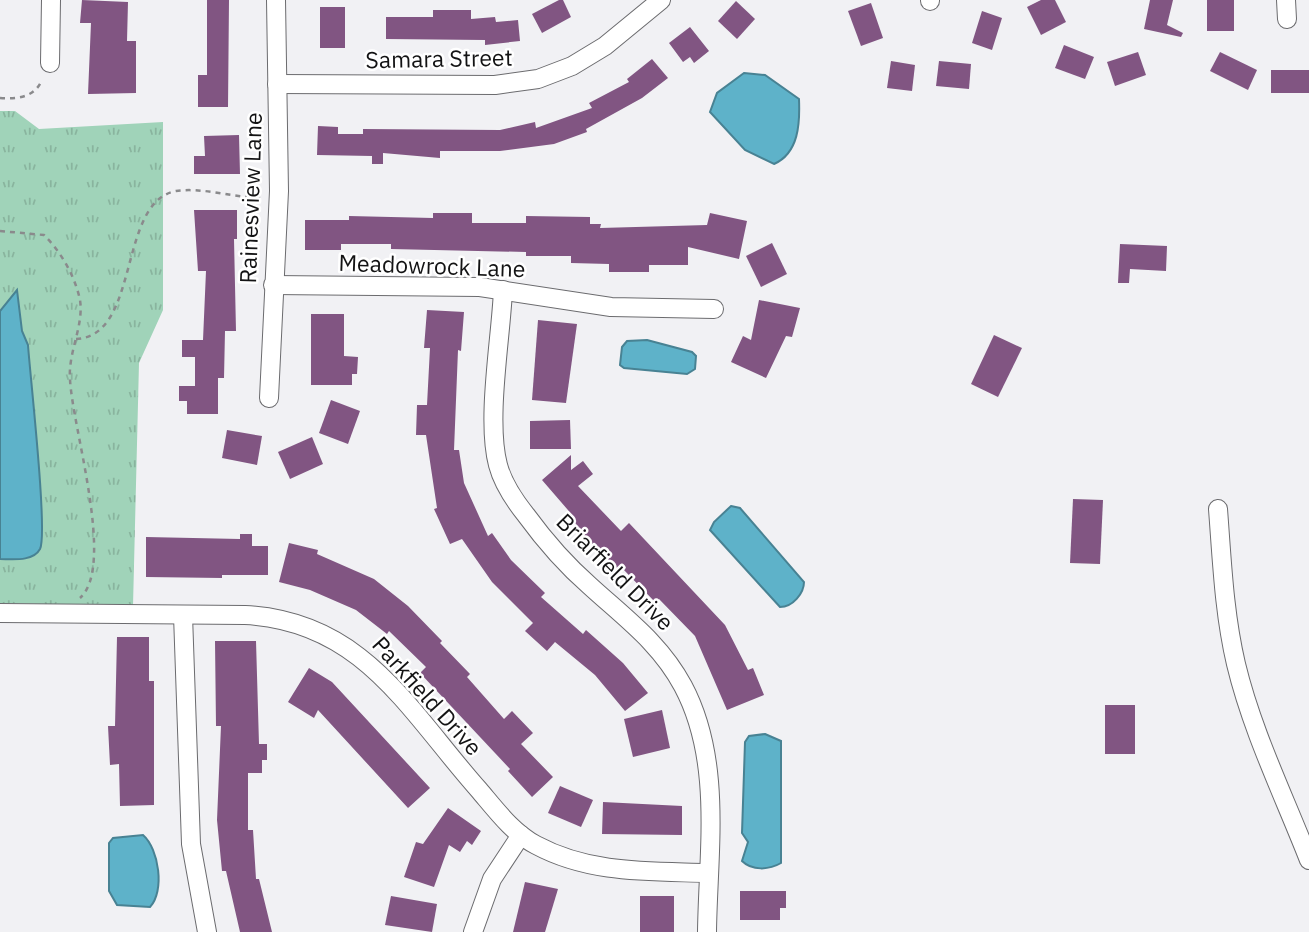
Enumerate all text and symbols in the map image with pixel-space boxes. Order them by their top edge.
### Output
street label: Samara Street [365,42,513,74]
street label: Rainesview Lane [232,112,268,284]
street label: Meadowrock Lane [338,247,526,283]
street label: Briarfield Drive [551,506,681,636]
street label: Parkfield Drive [366,629,489,761]

